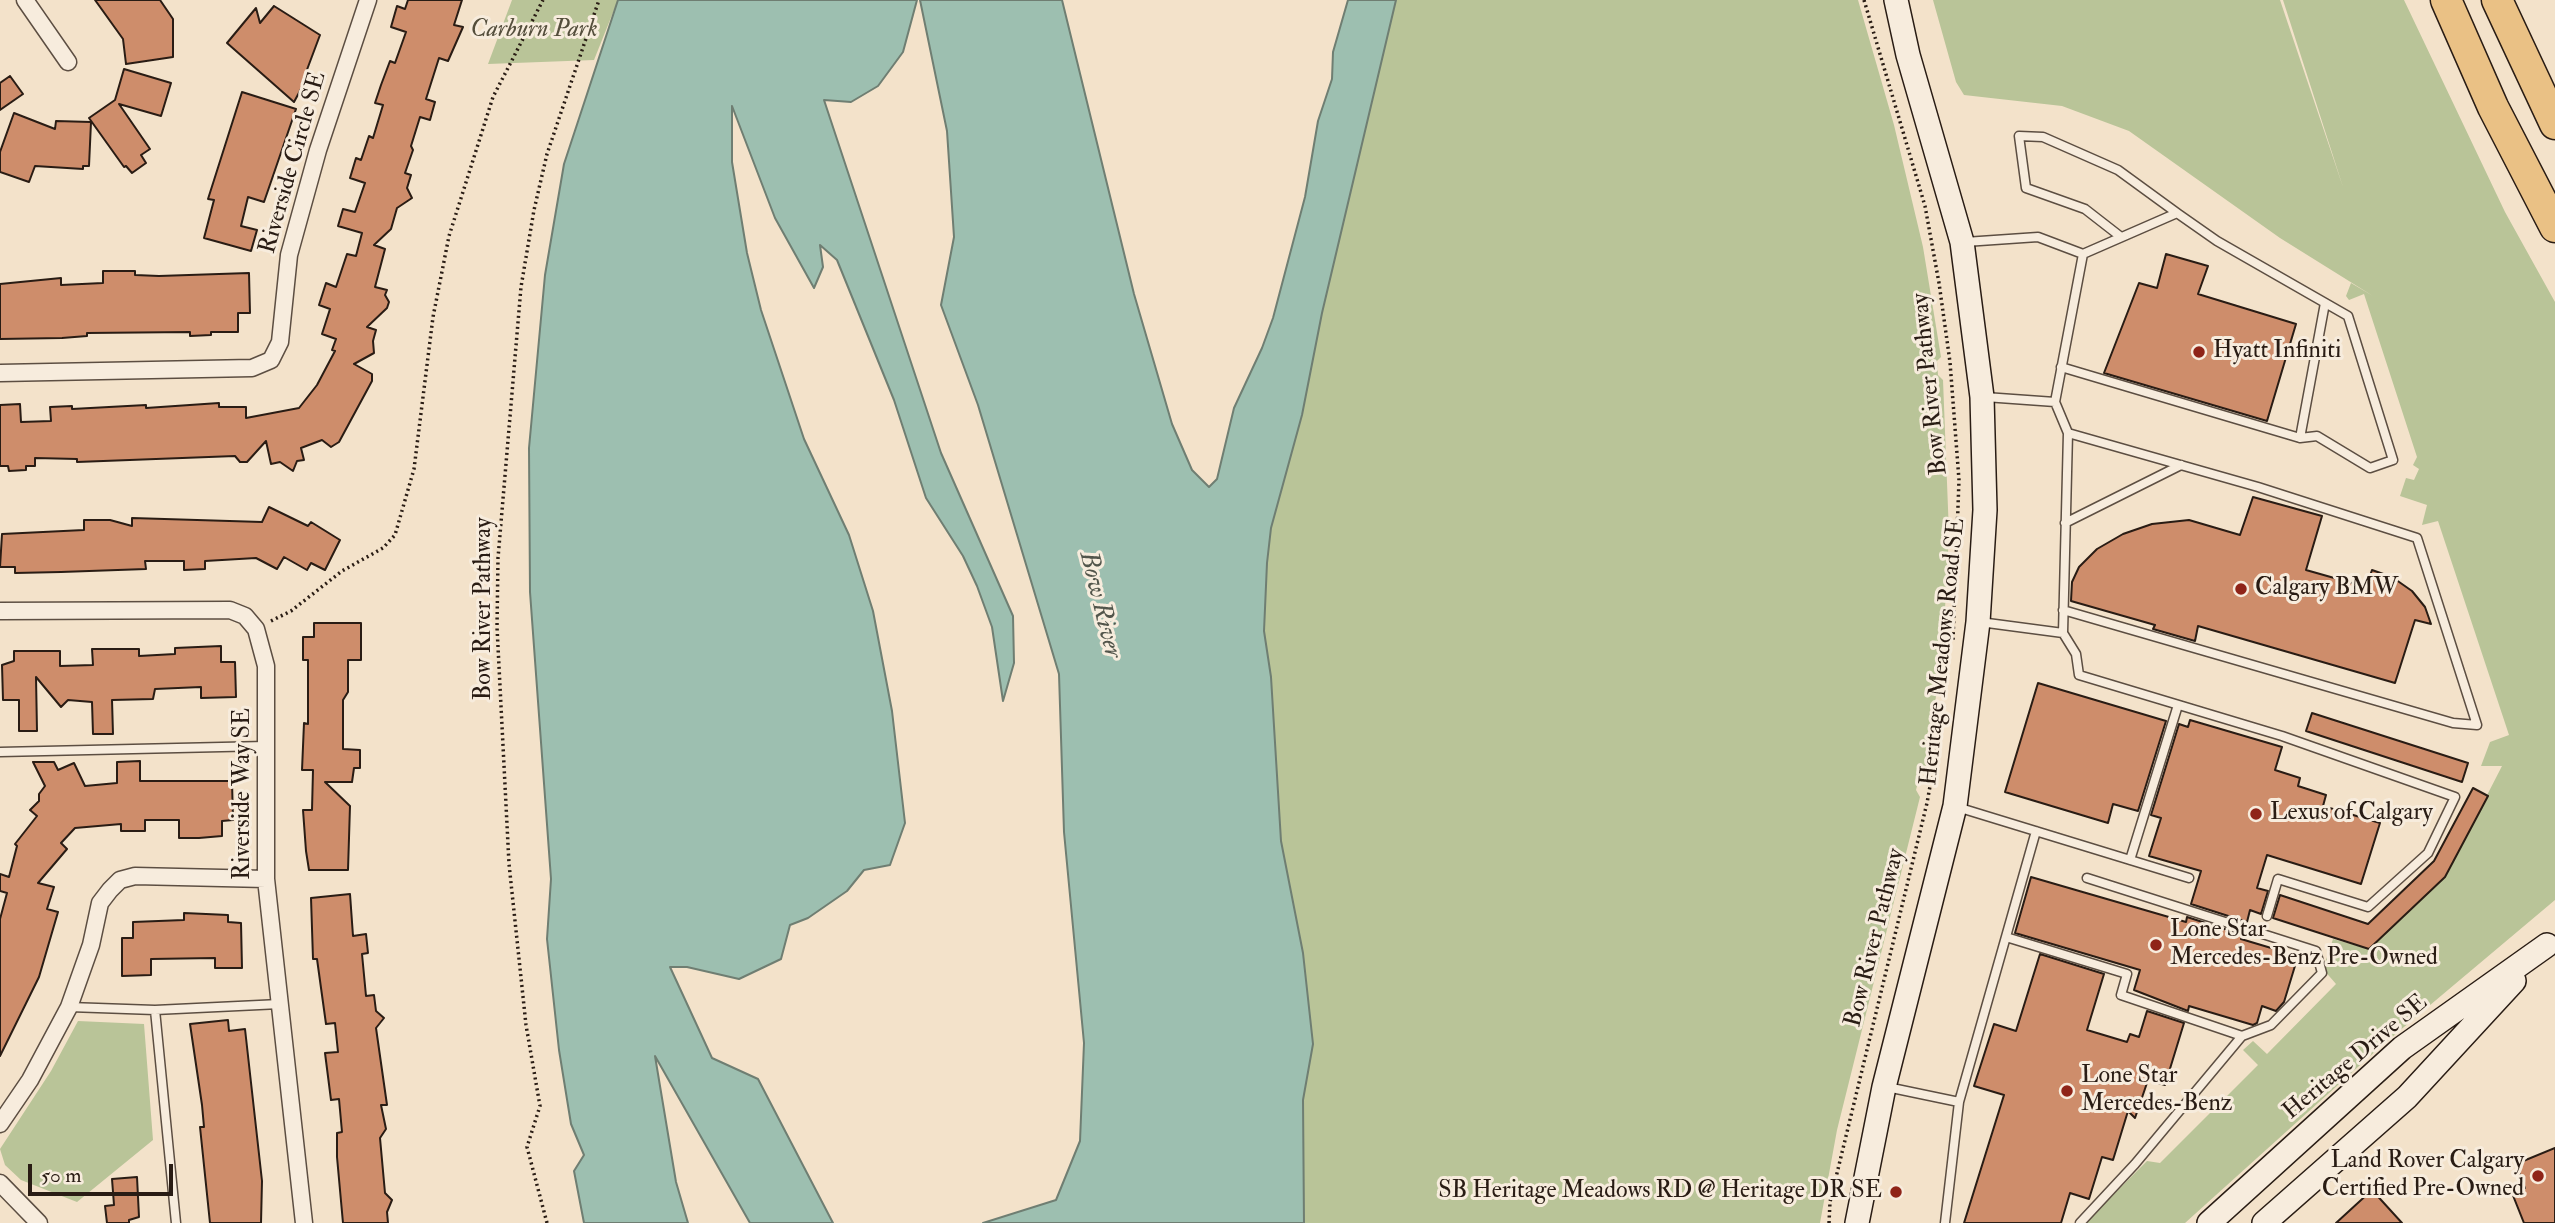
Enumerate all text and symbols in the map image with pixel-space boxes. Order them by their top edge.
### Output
park label: Carburn Park [470,17,598,45]
street label: Riverside Circle SE [254,69,334,257]
street label: Bow River Pathway [1907,292,1955,476]
place label: Hyatt Infiniti [2213,338,2341,366]
marker: Hyatt Infiniti [2191,344,2207,360]
street label: Heritage Meadows Road SE [1916,517,1972,787]
street label: Bow River Pathway [471,518,499,700]
water label: Bow River [1071,548,1127,662]
place label: Calgary BMW [2255,575,2398,603]
marker: Calgary BMW [2233,581,2249,597]
street label: Riverside Way SE [230,708,258,880]
place label: Lexus of Calgary [2270,800,2433,828]
marker: Lexus of Calgary [2248,806,2264,822]
street label: Bow River Pathway [1840,846,1912,1030]
place label: Lone Star Mercedes-Benz Pre-Owned [2170,917,2438,973]
marker: Lone Star Mercedes-Benz Pre-Owned [2148,937,2164,953]
street label: Heritage Drive SE [2278,989,2434,1127]
place label: Lone Star Mercedes-Benz [2081,1063,2232,1119]
marker: Lone Star Mercedes-Benz [2059,1083,2075,1099]
place label: Land Rover Calgary Certified Pre-Owned [2322,1148,2524,1204]
scale bar [32,1150,177,1194]
text: 50 m [41,1162,82,1189]
marker: Land Rover Calgary Certified Pre-Owned [2530,1168,2546,1184]
place label: SB Heritage Meadows RD @ Heritage DR SE [1438,1178,1882,1206]
marker: SB Heritage Meadows RD @ Heritage DR SE [1888,1184,1904,1200]

